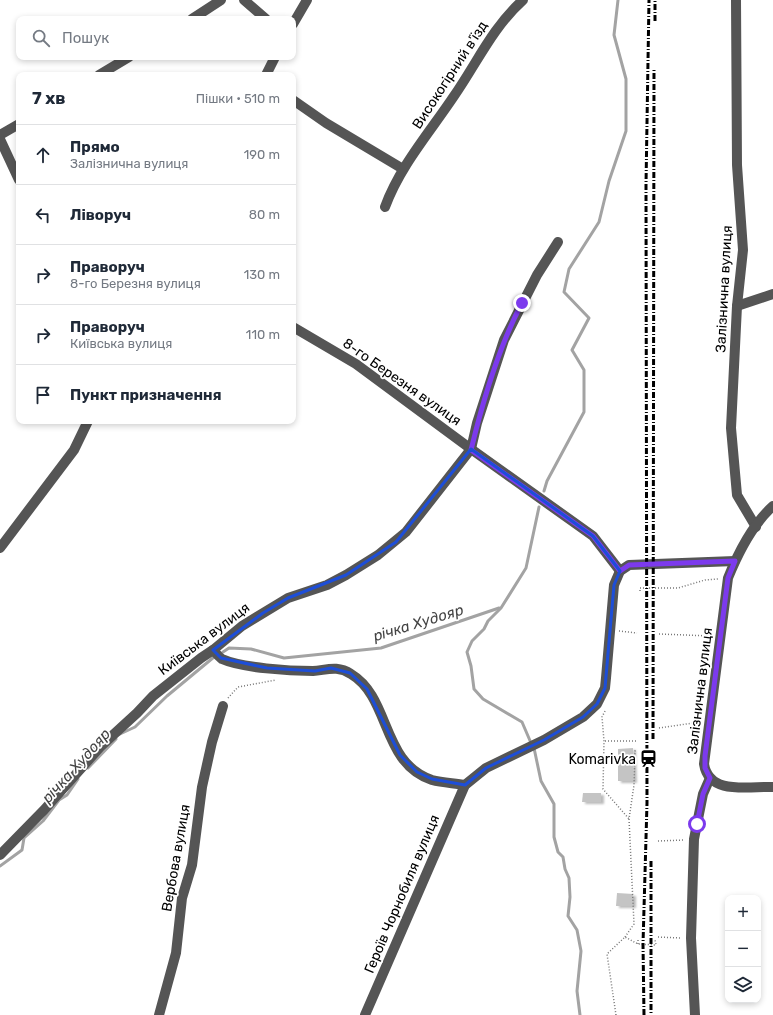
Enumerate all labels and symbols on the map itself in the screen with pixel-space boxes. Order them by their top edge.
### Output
street label: Високогірний в'їзд [409,18,491,132]
street label: Залізнична вулиця [712,225,736,353]
route end [513,294,531,312]
street label: 8-го Березня вулиця [339,335,465,429]
street label: Київська вулиця [155,599,253,679]
water label: річка Худояр [371,601,466,645]
street label: Залізнична вулиця [684,627,716,755]
water label: річка Худояр [38,725,114,807]
station icon: Komarivka [639,749,659,769]
place label: Komarivka [569,751,636,768]
street label: Вербова вулиця [158,803,194,913]
street label: Героїв Чорнобиля вулиця [361,812,443,976]
route start [688,815,706,833]

